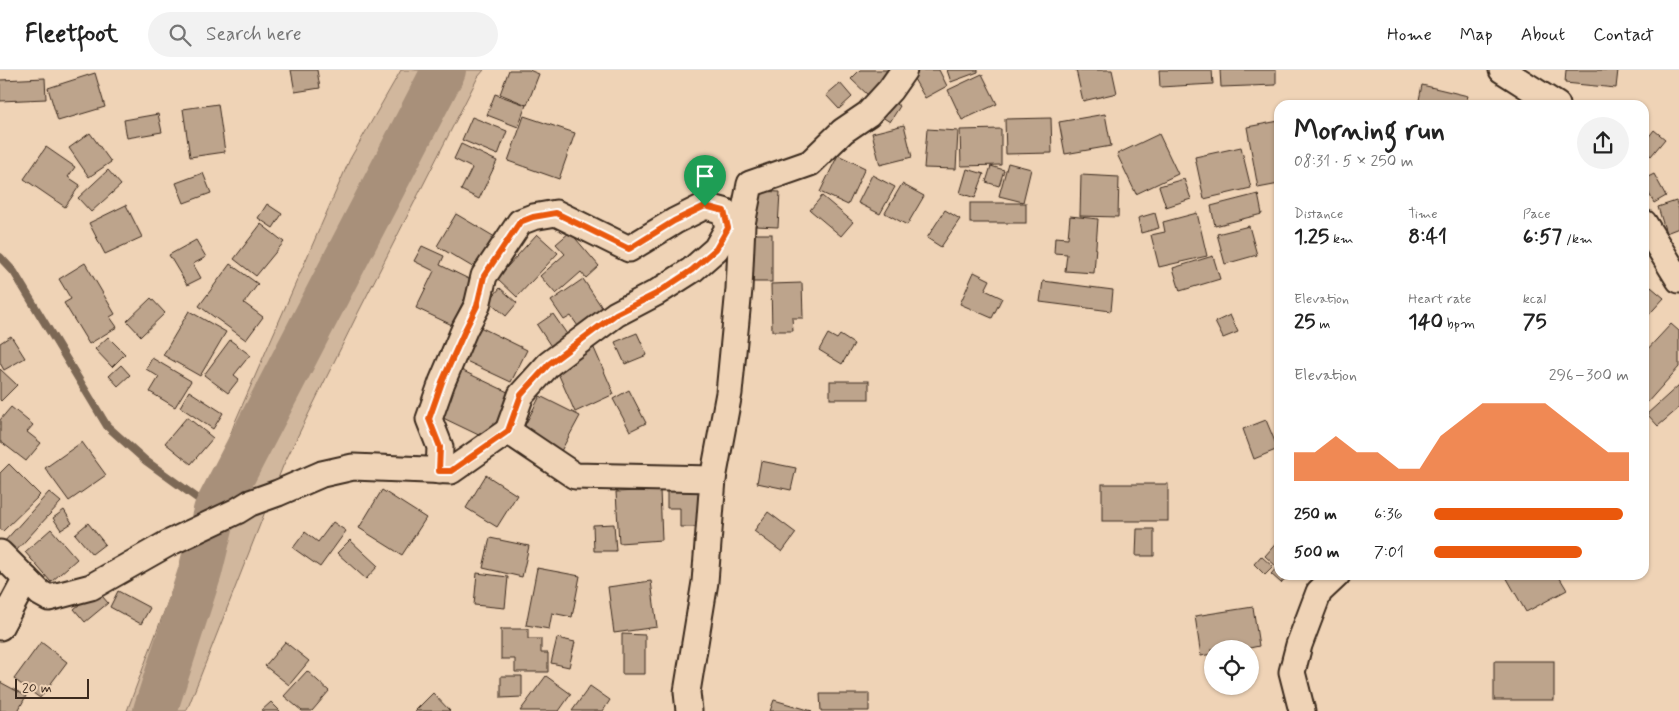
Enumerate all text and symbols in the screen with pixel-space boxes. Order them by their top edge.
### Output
search box [148,12,498,57]
text: Fleetfoot [25,19,118,50]
icon: search [166,21,194,49]
text: Search here [206,22,302,47]
text: Home [1387,23,1432,47]
text: Map [1460,23,1493,47]
text: About [1521,23,1565,47]
text: Contact [1593,23,1654,47]
text: Morning run [1294,113,1445,150]
button: share [1577,117,1629,169]
text: 08:31 · 5 × 250 m [1294,151,1413,172]
pin [684,155,726,206]
icon: arrive [691,162,719,190]
text: Distance [1294,205,1343,223]
text: Time [1408,205,1438,223]
text: Pace [1523,205,1551,223]
text: 1.25 [1294,223,1329,251]
text: 8:41 [1408,223,1447,251]
text: 6:57 [1523,223,1562,251]
text: km [1329,230,1353,248]
text: /km [1562,230,1593,248]
text: Elevation [1294,290,1349,308]
text: Heart rate [1408,290,1471,308]
text: kcal [1523,290,1546,308]
text: 25 [1294,308,1315,336]
text: 140 [1408,308,1443,336]
text: 75 [1523,308,1547,336]
text: m [1315,315,1330,333]
text: bpm [1443,315,1475,333]
text: Elevation [1294,365,1357,386]
text: 296–300 m [1549,365,1629,386]
text: 250 m [1294,504,1337,525]
text: 6:36 [1374,504,1403,525]
text: 500 m [1294,542,1339,563]
text: 7:01 [1374,542,1404,563]
map controls [1204,640,1259,695]
button: locate [1204,640,1259,695]
scale bar [15,676,89,699]
text: 20 m [22,679,52,697]

